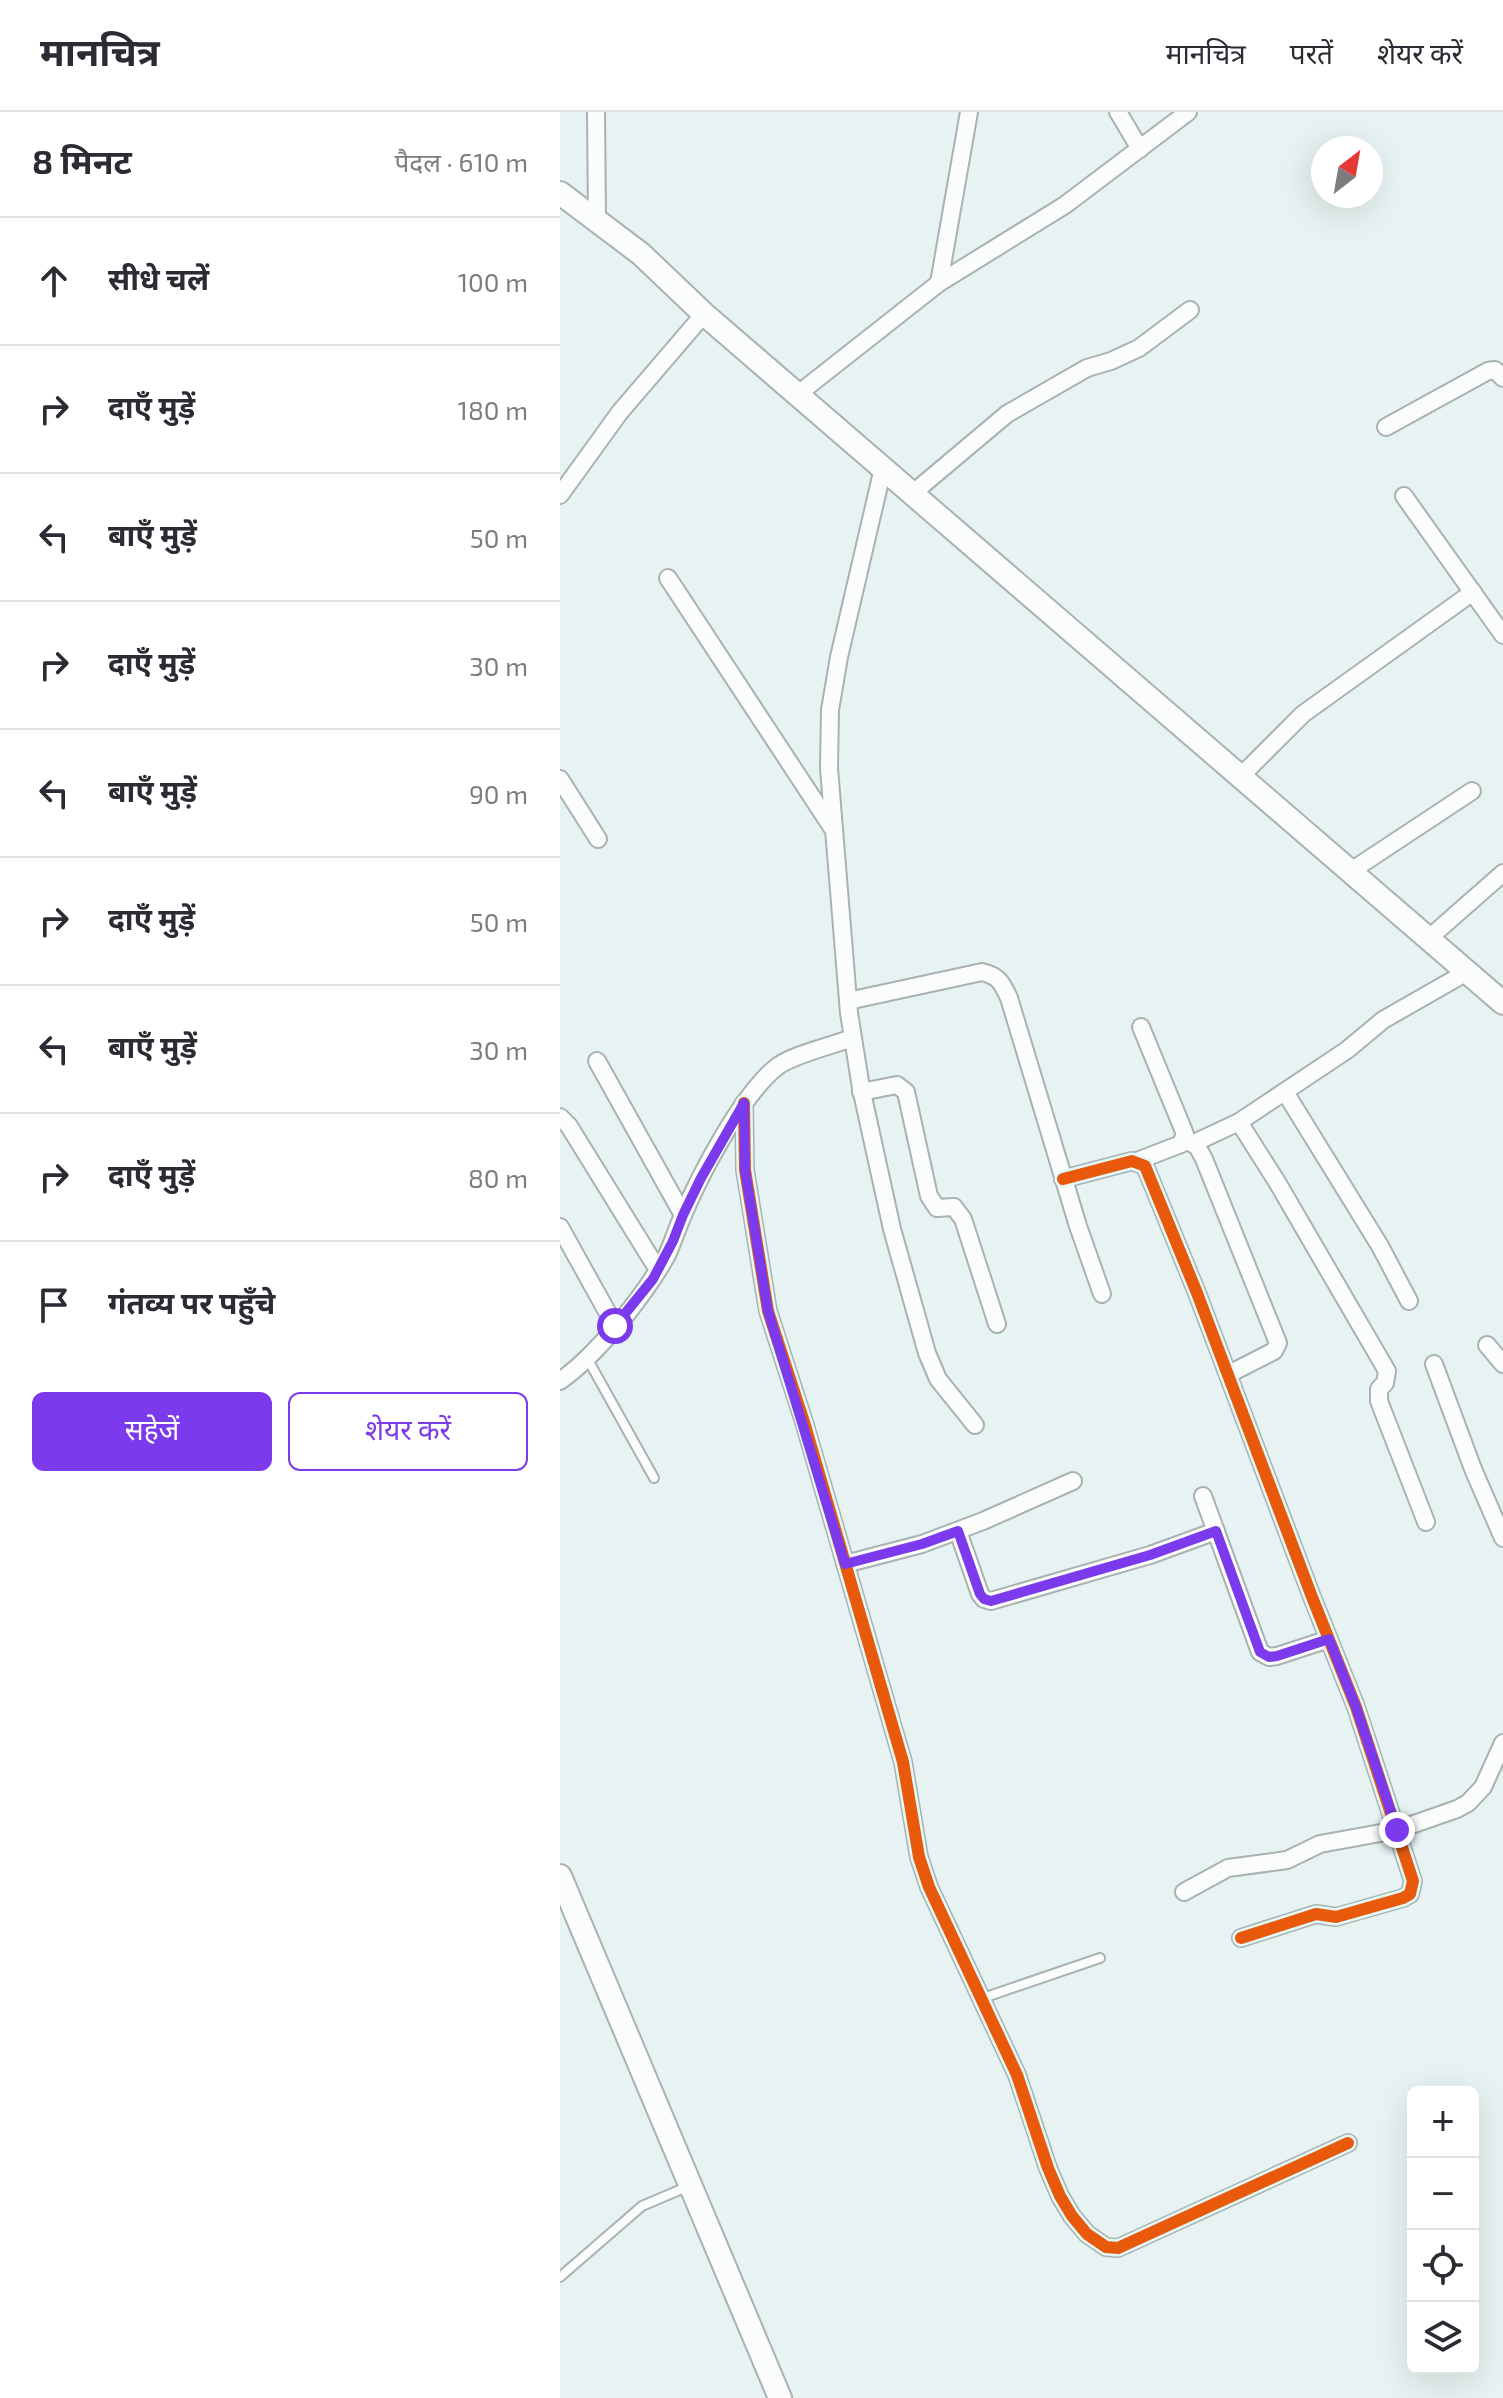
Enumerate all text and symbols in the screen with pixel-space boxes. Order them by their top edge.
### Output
text: मानचित्र [40,28,160,74]
text: मानचित्र [1166,36,1246,70]
text: परतें [1290,36,1333,70]
text: शेयर करें [1377,36,1463,70]
north arrow [1311,136,1383,208]
text: 8 मिनट [32,140,132,181]
text: पैदल · 610 m [395,146,528,177]
icon: ahead [32,259,76,303]
text: सीधे चलें [108,260,209,296]
text: 100 m [458,266,528,297]
icon: right [32,387,76,431]
text: दाएँ मुड़ें [108,388,195,424]
text: 180 m [458,394,528,425]
icon: left [32,515,76,559]
text: बाएँ मुड़ें [108,516,197,552]
text: 50 m [470,522,528,553]
icon: right [32,643,76,687]
text: दाएँ मुड़ें [108,644,195,680]
text: 30 m [469,650,528,681]
icon: left [32,771,76,815]
text: बाएँ मुड़ें [108,772,197,808]
text: 90 m [469,778,528,809]
icon: right [32,899,76,943]
text: दाएँ मुड़ें [108,900,195,936]
text: 50 m [470,906,528,937]
icon: left [32,1027,76,1071]
text: बाएँ मुड़ें [108,1028,197,1064]
text: 30 m [469,1034,528,1065]
icon: right [32,1155,76,1199]
text: दाएँ मुड़ें [108,1156,195,1192]
text: 80 m [468,1162,528,1193]
icon: arrive [32,1283,76,1327]
text: गंतव्य पर पहुँचे [108,1284,275,1320]
route start [597,1308,633,1344]
button: सहेजें [32,1392,272,1471]
button: शेयर करें [288,1392,528,1471]
route end [1379,1812,1415,1848]
map controls [1407,2086,1479,2374]
button: + [1407,2086,1479,2158]
button: − [1407,2158,1479,2230]
button: locate [1407,2230,1479,2302]
button: layers [1407,2302,1479,2374]

